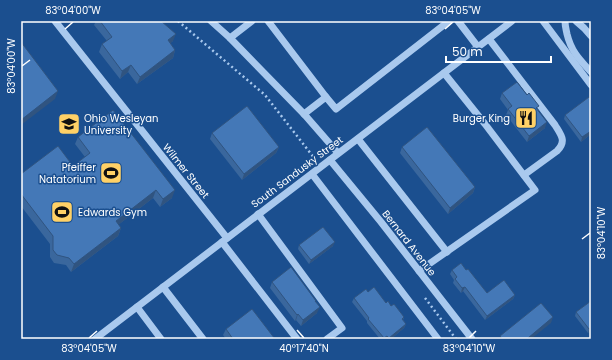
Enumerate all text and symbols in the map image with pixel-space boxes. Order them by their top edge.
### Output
text: 83°04'00"W [45,3,101,18]
text: 83°04'05"W [425,3,481,18]
text: 83°04'00"W [4,38,19,94]
scale bar [446,38,551,64]
text: 50 m [452,43,483,60]
restaurant icon: Burger King [513,105,539,131]
school or university icon: Ohio Wesleyan University [56,111,82,137]
place label: Ohio Wesleyan University [84,111,158,138]
place label: Burger King [453,111,510,126]
street label: South Sandusky Street [248,132,346,212]
street label: Wilmer Street [159,140,213,202]
place label: Pfeiffer Natatorium [39,160,96,187]
sports icon: Pfeiffer Natatorium [98,160,124,186]
sports icon: Edwards Gym [49,199,75,225]
place label: Edwards Gym [78,205,147,220]
text: 83°04'10"W [594,206,609,259]
street label: Bernard Avenue [378,207,440,279]
text: 83°04'05"W [61,341,117,356]
text: 40°17'40"N [279,341,329,356]
text: 83°04'10"W [443,341,496,356]

